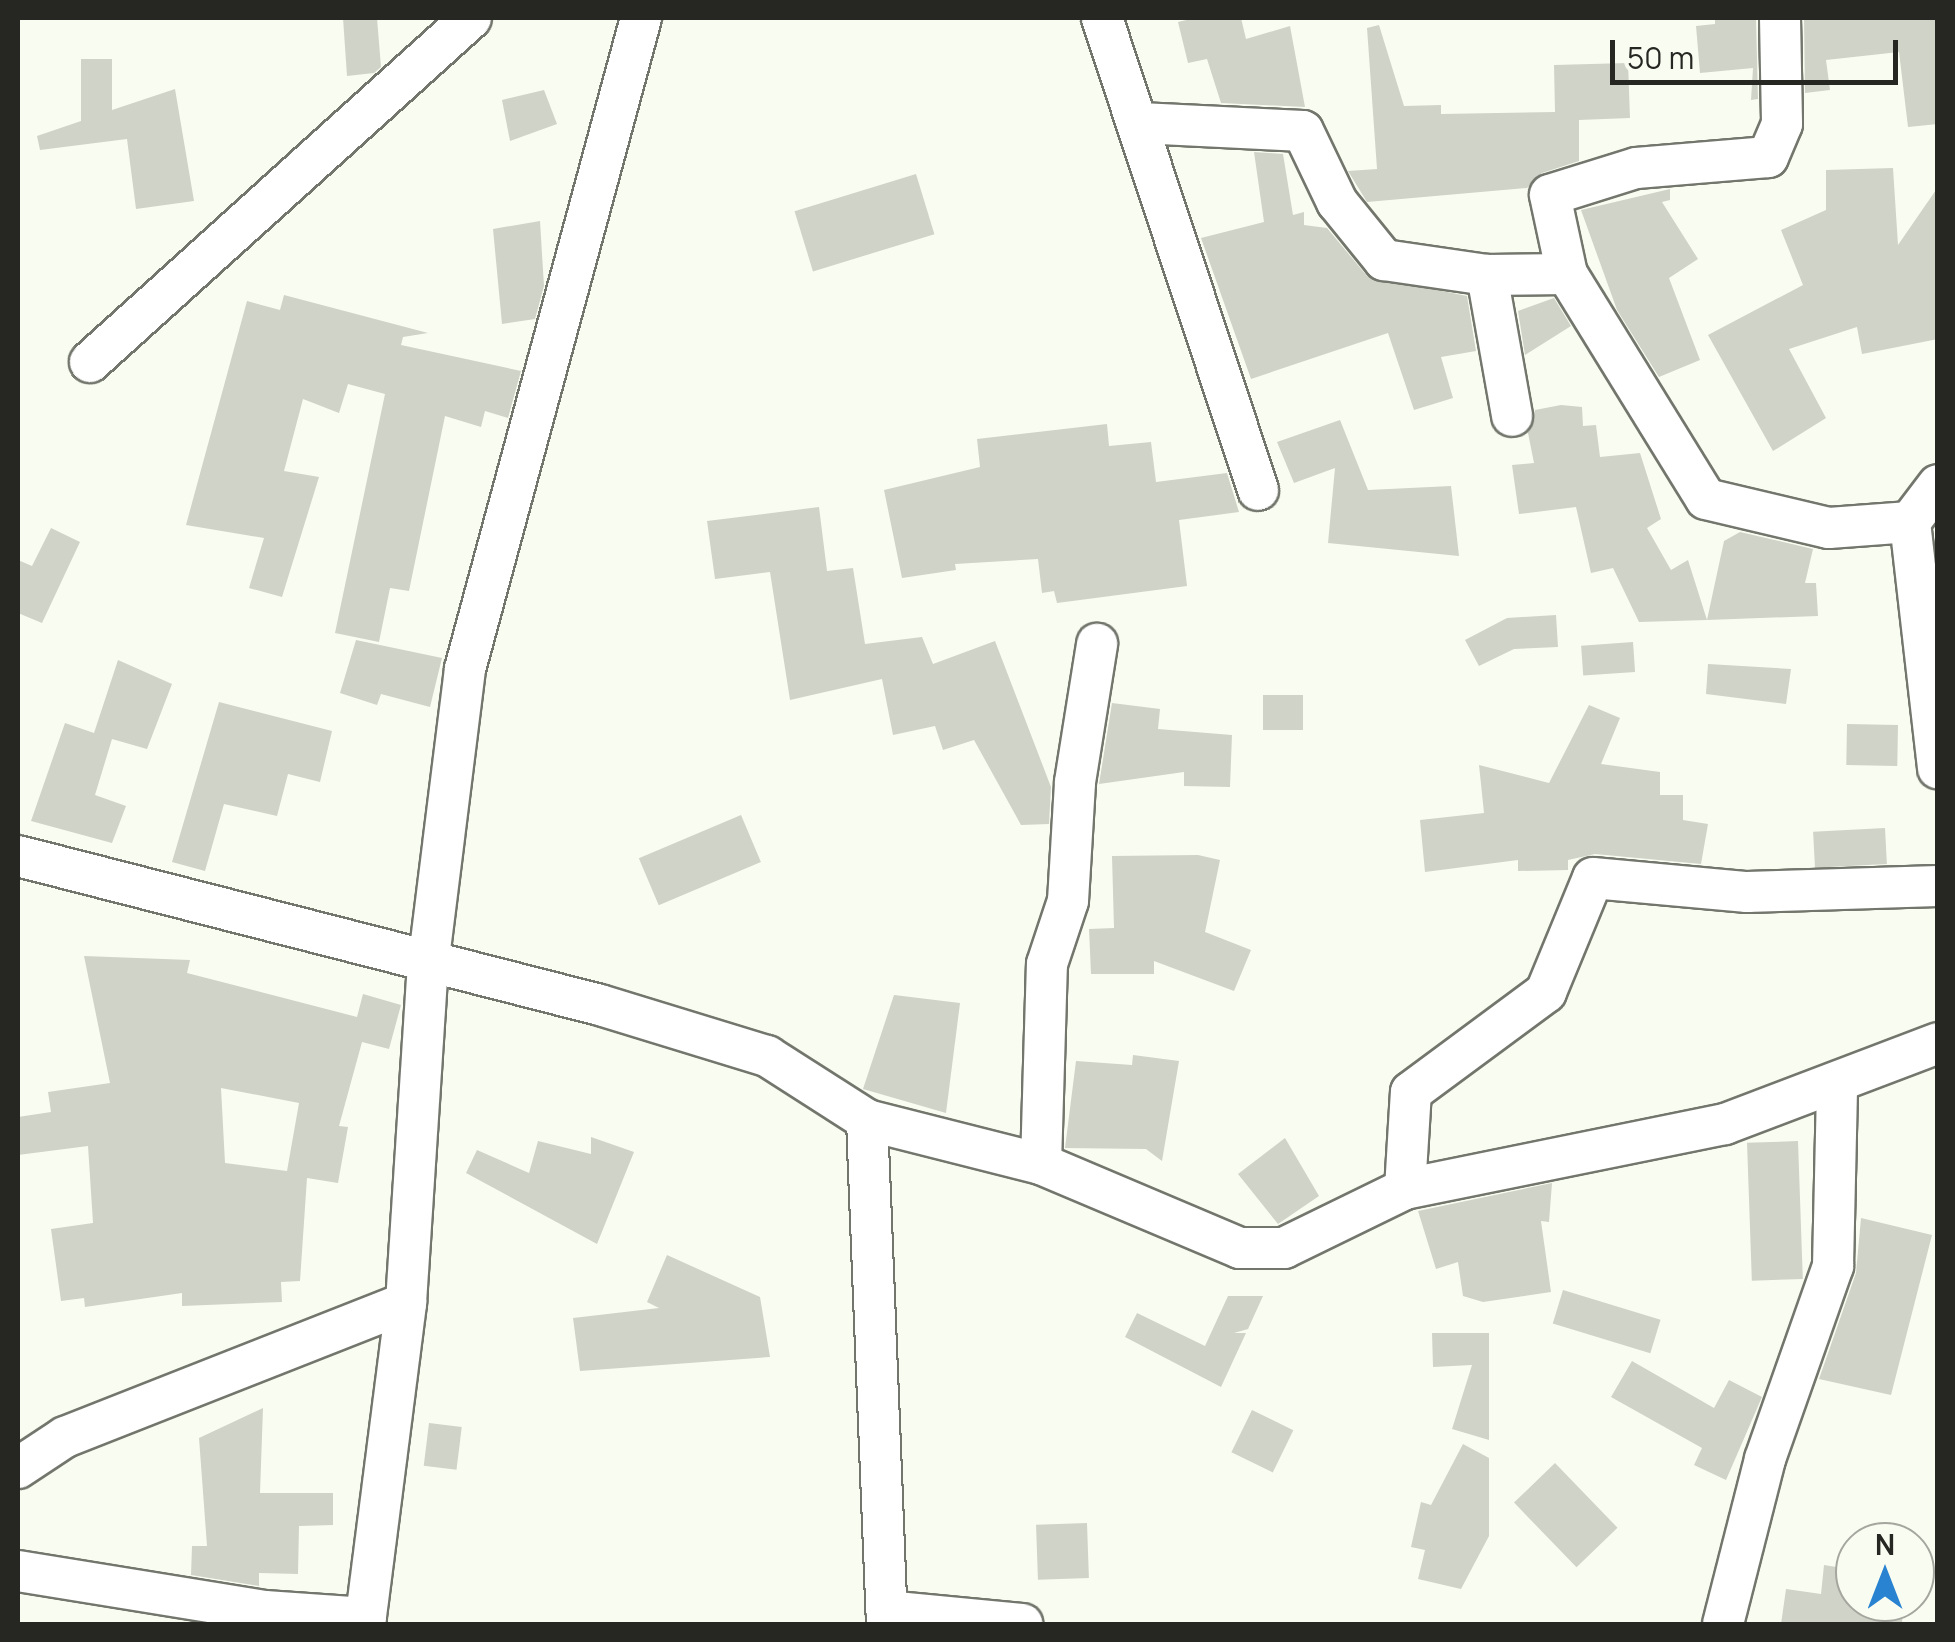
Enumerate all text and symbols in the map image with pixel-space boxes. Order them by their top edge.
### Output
scale bar [1615,20,1902,82]
text: 50 m [1627,37,1694,78]
north arrow [1835,1522,1935,1622]
text: N [1875,1525,1895,1563]

